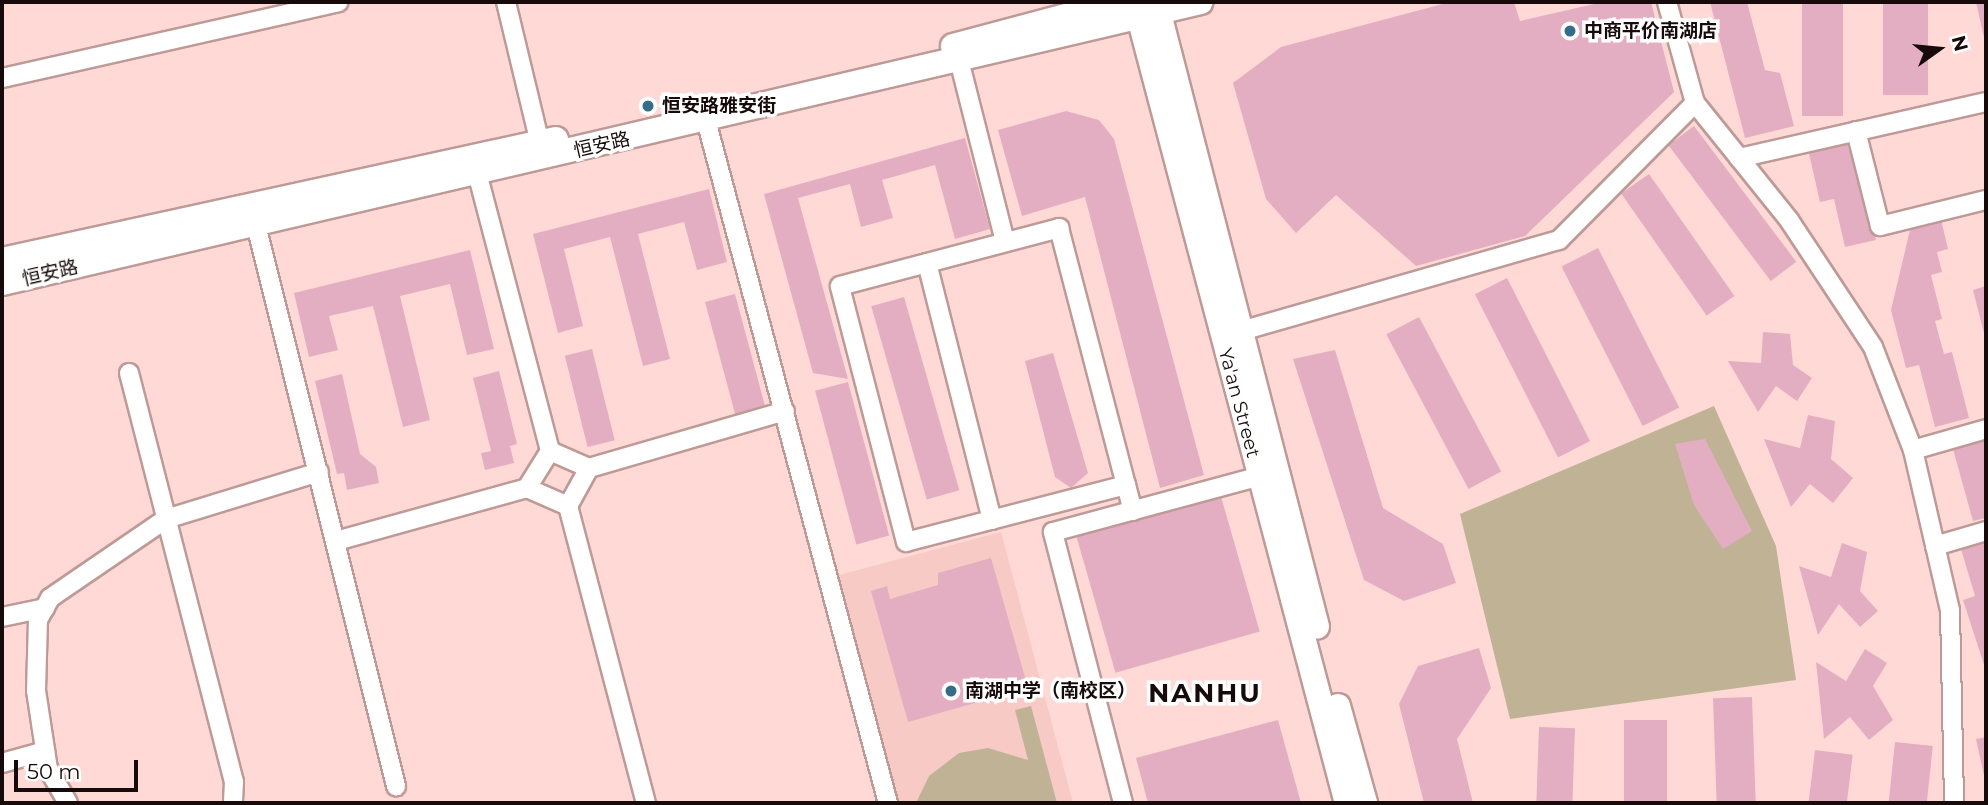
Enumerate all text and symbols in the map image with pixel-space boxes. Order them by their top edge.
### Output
north arrow [1904,14,1974,84]
place label: 中商平价南湖店 [1584,20,1717,42]
marker: 中商平价南湖店 [1562,23,1578,39]
text: N [1947,33,1973,54]
place label: 恒安路雅安街 [662,95,776,117]
marker: 恒安路雅安街 [640,98,656,114]
street label: 恒安路 [572,127,632,163]
street label: 恒安路 [20,255,80,291]
street label: Ya'an Street [1213,346,1265,460]
district label: NANHU [1149,678,1261,710]
place label: 南湖中学（南校区） [965,680,1136,702]
marker: 南湖中学（南校区） [943,683,959,699]
scale bar [18,746,142,790]
text: 50 m [27,759,81,784]

